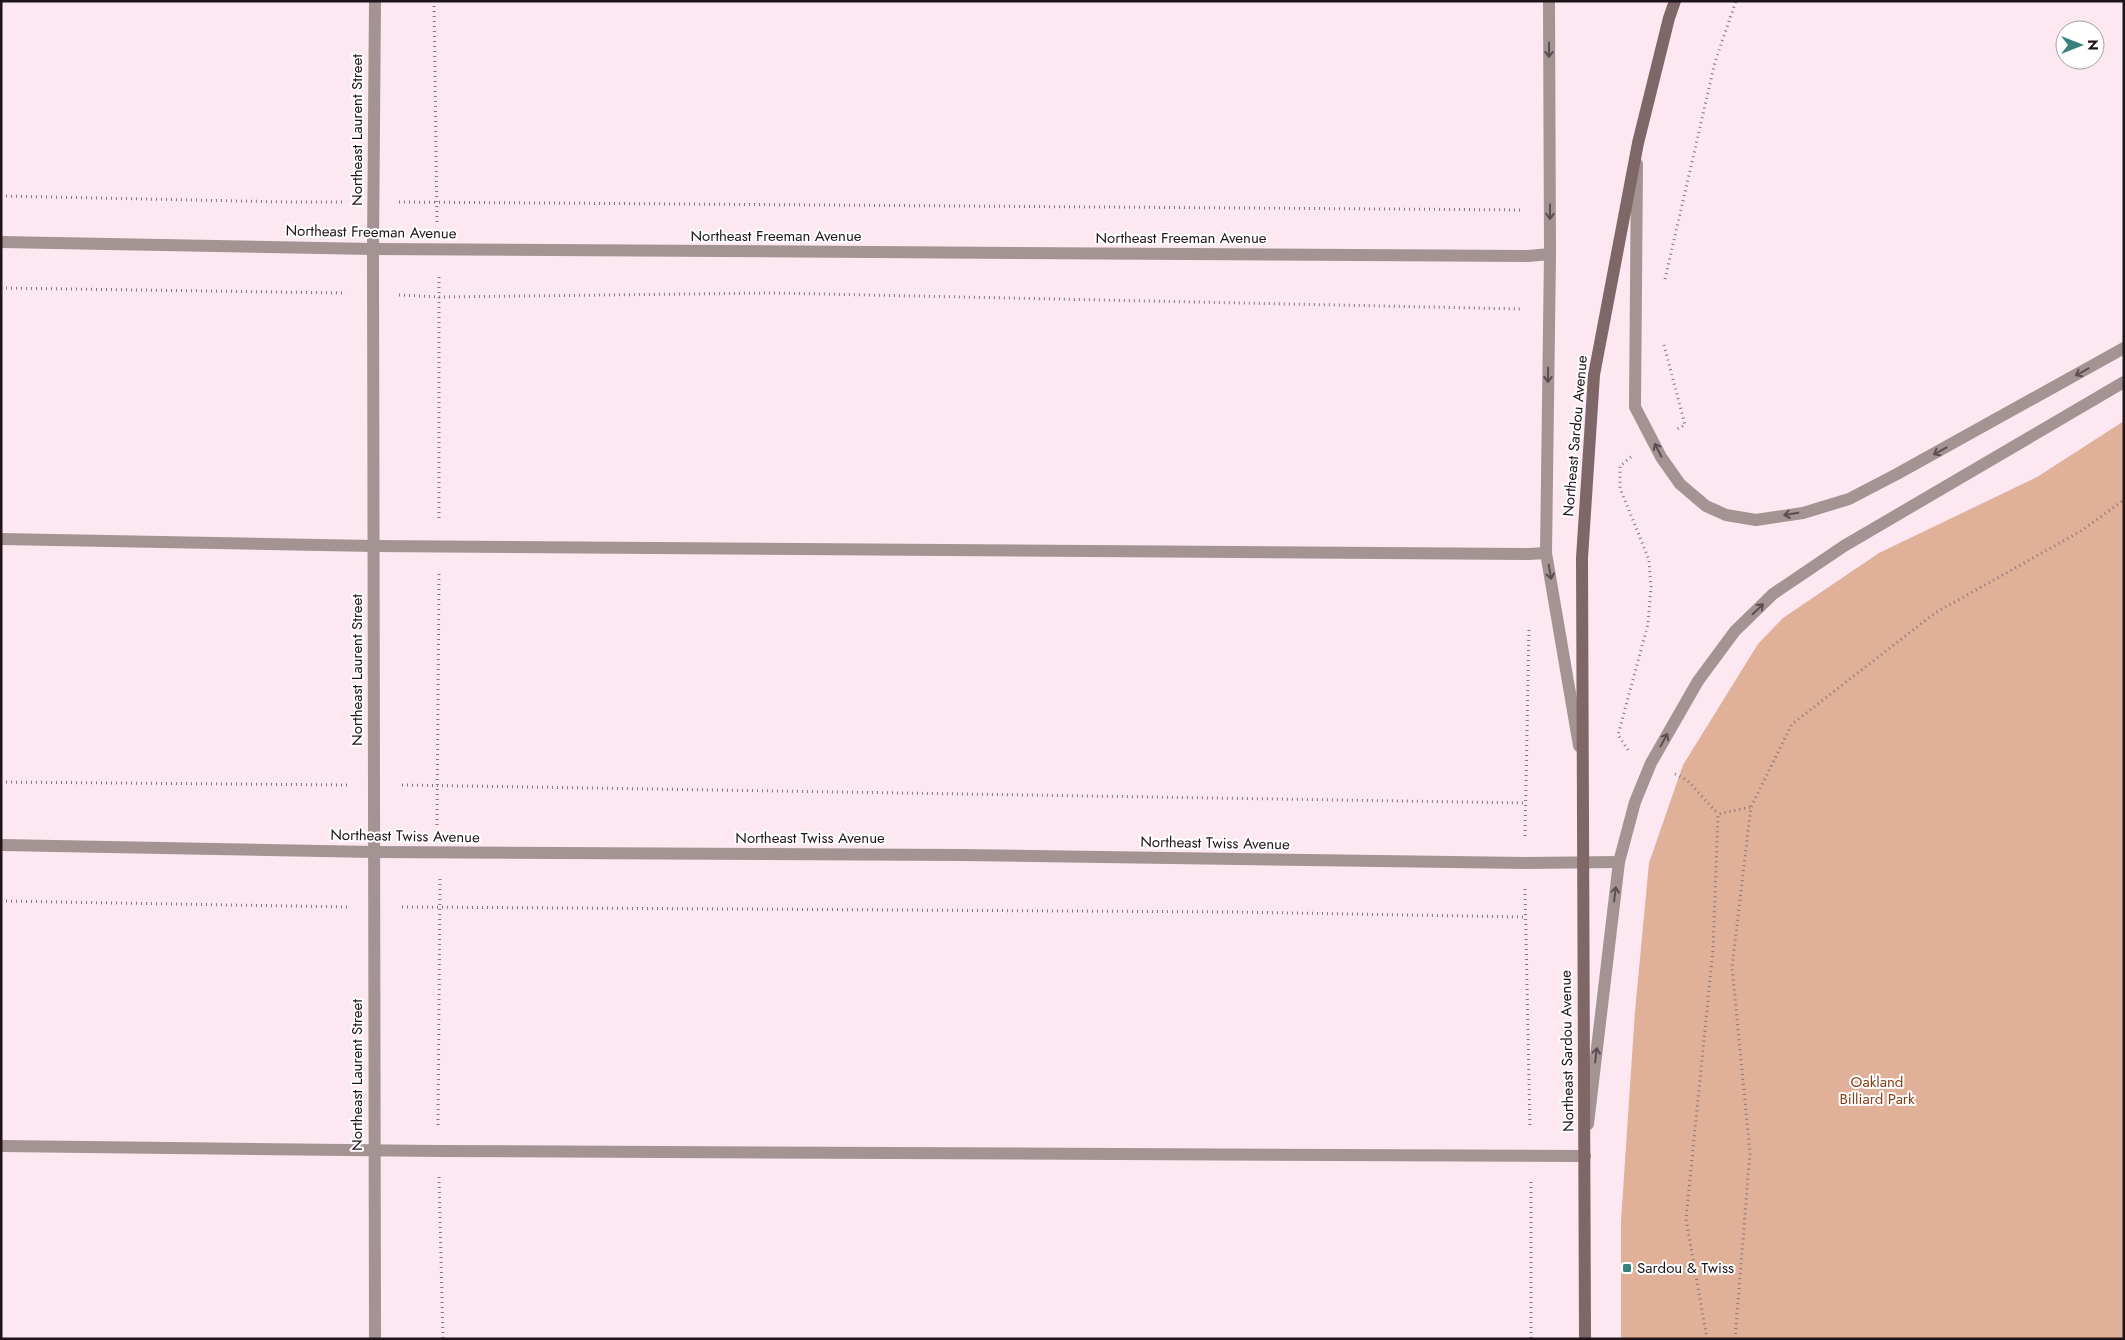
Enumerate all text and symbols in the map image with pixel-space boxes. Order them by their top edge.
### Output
north arrow [2055,20,2105,70]
text: N [2083,39,2103,51]
one-way arrow [1544,42,1554,58]
street label: Northeast Laurent Street [346,54,368,206]
one-way arrow [1545,204,1555,220]
street label: Northeast Freeman Avenue [285,220,457,244]
street label: Northeast Freeman Avenue [690,225,862,247]
street label: Northeast Freeman Avenue [1095,227,1267,249]
street label: Northeast Sardou Avenue [1557,354,1593,518]
one-way arrow [1544,367,1553,383]
one-way arrow [2075,368,2089,378]
one-way arrow [1652,443,1662,458]
one-way arrow [1932,446,1947,456]
one-way arrow [1783,510,1799,520]
one-way arrow [1545,564,1555,580]
street label: Northeast Laurent Street [346,594,368,746]
one-way arrow [1752,603,1764,615]
one-way arrow [1659,733,1669,748]
street label: Northeast Twiss Avenue [330,824,480,848]
street label: Northeast Twiss Avenue [735,827,885,849]
street label: Northeast Twiss Avenue [1140,831,1290,855]
one-way arrow [1610,886,1620,902]
street label: Northeast Sardou Avenue [1555,970,1579,1132]
street label: Northeast Laurent Street [346,999,368,1151]
one-way arrow [1591,1048,1601,1064]
park label: Oakland Billiard Park [1839,1071,1915,1110]
place label: Sardou & Twiss [1637,1257,1734,1279]
marker: Sardou & Twiss [1621,1262,1633,1274]

